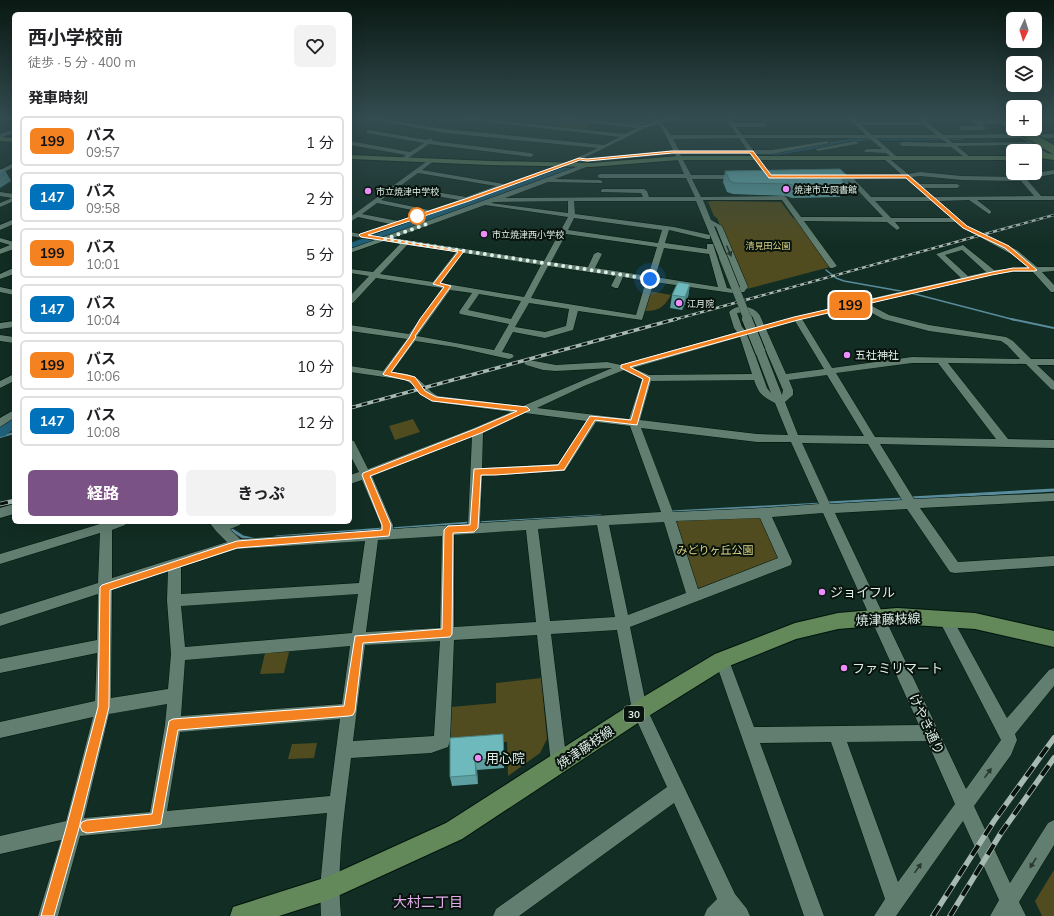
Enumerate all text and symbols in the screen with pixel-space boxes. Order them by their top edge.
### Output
north arrow [1006,12,1042,48]
map controls [1006,12,1042,180]
text: 西小学校前 [28,25,123,49]
button: heart [294,25,336,67]
text: 徒歩 · 5 分 · 400 m [28,54,136,70]
button: layers [1006,56,1042,92]
text: 発車時刻 [28,88,88,107]
button: + [1006,100,1042,136]
text: バス [86,125,116,144]
text: 199 [39,132,65,150]
text: 1 分 [306,133,334,152]
text: 09:57 [86,144,120,160]
button: − [1006,144,1042,180]
text: バス [86,181,116,200]
marker: 焼津市立図書館 [781,184,791,194]
place label: 焼津市立図書館 [794,184,857,195]
marker: 市立焼津中学校 [363,186,373,196]
place label: 市立焼津中学校 [376,186,439,197]
text: 147 [39,188,65,206]
text: 2 分 [306,189,334,208]
text: 09:58 [86,200,120,216]
unlabelled marker [408,207,426,225]
marker: 市立焼津西小学校 [479,229,489,239]
place label: 市立焼津西小学校 [492,229,564,240]
text: バス [86,237,116,256]
park label: 清見田公園 [745,240,791,251]
text: 199 [39,244,65,262]
text: 5 分 [306,245,334,264]
one-way arrow [726,246,732,257]
text: 10:01 [86,256,120,272]
your location [640,269,660,289]
line badge: 199 [827,292,873,318]
text: バス [86,293,116,312]
text: 199 [837,296,863,314]
marker: 江月院 [674,298,684,308]
place label: 江月院 [687,298,714,309]
text: 147 [39,300,65,318]
text: 8 分 [306,301,334,320]
text: 10:04 [86,312,120,328]
place label: 五社神社 [855,348,899,362]
text: バス [86,349,116,368]
marker: 五社神社 [842,350,852,360]
text: 199 [39,356,65,374]
text: 10 分 [297,357,334,376]
text: 10:06 [86,368,120,384]
text: バス [86,405,116,424]
text: 147 [39,412,65,430]
text: 12 分 [297,413,334,432]
text: 10:08 [86,424,120,440]
button: 経路 [28,470,178,516]
button: きっぷ [186,470,336,516]
park label: みどりヶ丘公園 [677,543,754,557]
place label: ジョイフル [830,584,895,600]
marker: ジョイフル [817,587,827,597]
street label: 焼津藤枝線 [855,610,921,628]
place label: ファミリマート [852,660,943,676]
marker: ファミリマート [839,663,849,673]
street label: けやき通り [906,691,948,757]
road number: 30 [624,706,644,722]
street label: 焼津藤枝線 [554,722,616,772]
place label: 用心院 [486,750,525,766]
marker: 用心院 [473,753,483,763]
one-way arrow [983,768,991,778]
one-way arrow [1030,857,1037,868]
one-way arrow [914,863,922,873]
district label: 大村二丁目 [393,893,463,911]

